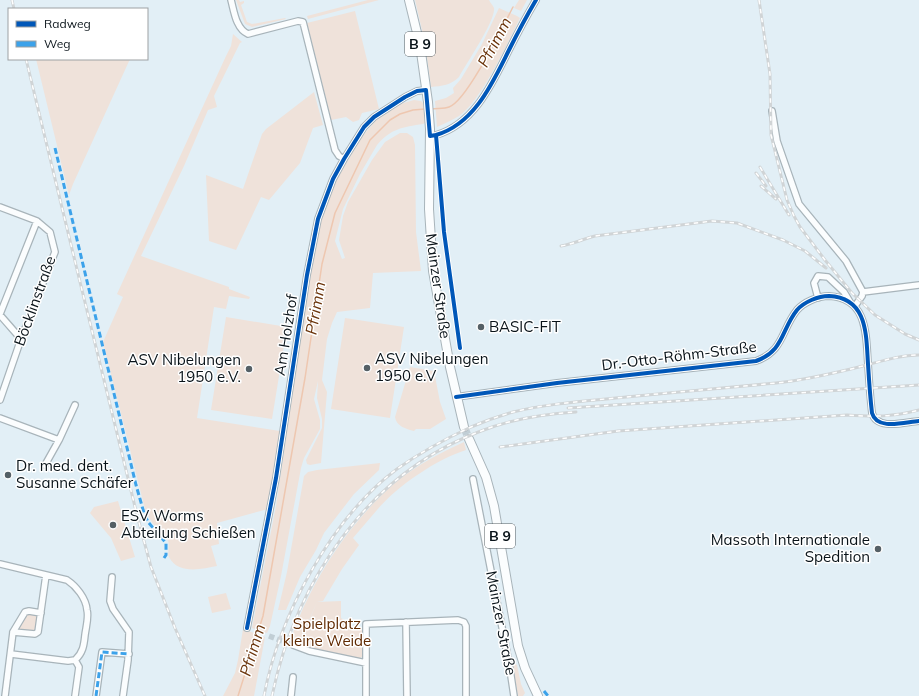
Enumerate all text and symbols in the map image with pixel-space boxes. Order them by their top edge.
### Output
legend [8,8,148,60]
water label: Pfrimm [473,14,515,70]
text: Radweg [44,16,91,31]
road number: B 9 [405,32,435,56]
text: Weg [44,36,70,51]
street label: Mainzer Straße [422,232,455,340]
street label: Böcklinstraße [9,253,60,348]
water label: Pfrimm [301,280,329,336]
street label: Am Holzhof [270,292,301,377]
place label: BASIC-FIT [489,317,561,336]
marker: BASIC-FIT [476,322,486,332]
street label: Dr.-Otto-Röhm-Straße [600,337,758,374]
place label: ASV Nibelungen 1950 e.V [375,349,488,385]
place label: ASV Nibelungen 1950 e.V. [128,350,241,386]
marker: ASV Nibelungen 1950 e.V [362,363,372,373]
marker: ASV Nibelungen 1950 e.V. [244,364,254,374]
place label: Dr. med. dent. Susanne Schäfer [16,456,134,492]
marker: Dr. med. dent. Susanne Schäfer [3,470,13,480]
place label: ESV Worms Abteilung Schießen [121,506,256,542]
marker: ESV Worms Abteilung Schießen [108,520,118,530]
road number: B 9 [485,524,515,548]
place label: Massoth Internationale Spedition [711,530,870,566]
marker: Massoth Internationale Spedition [873,544,883,554]
street label: Mainzer Straße [482,569,521,677]
park label: Spielplatz kleine Weide [283,614,371,650]
water label: Pfrimm [235,621,269,679]

